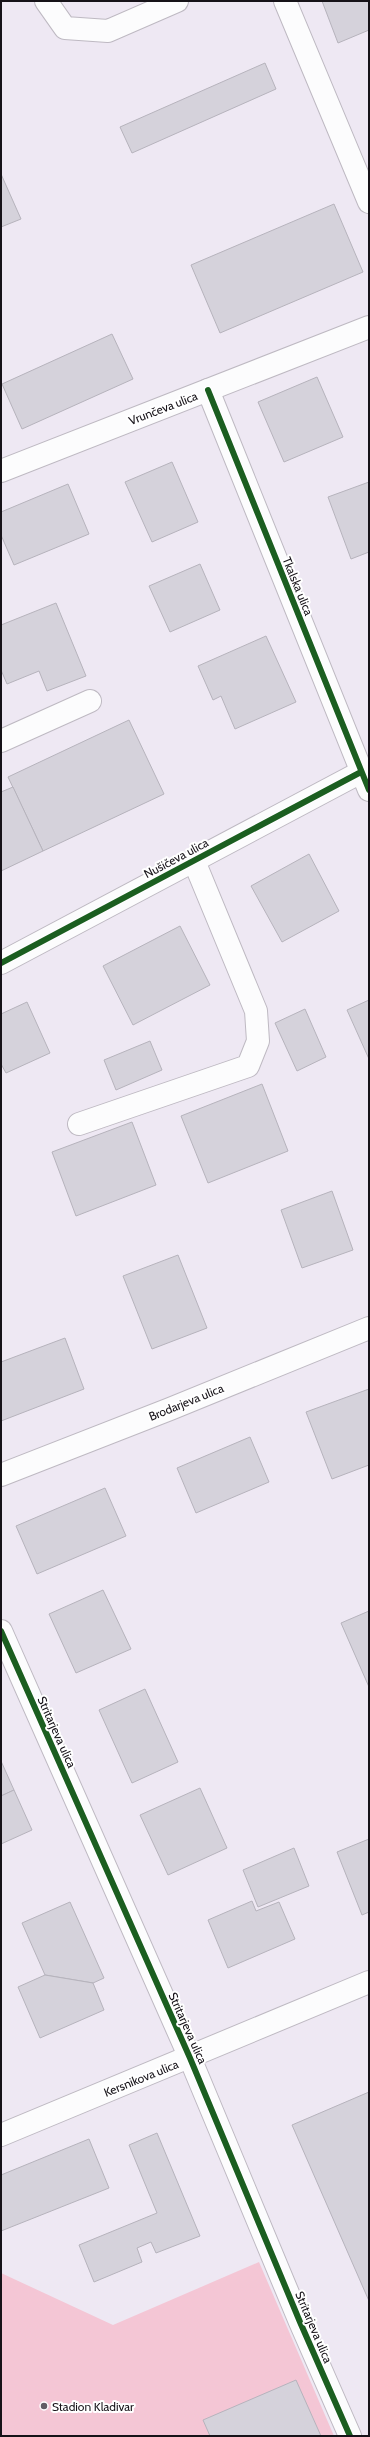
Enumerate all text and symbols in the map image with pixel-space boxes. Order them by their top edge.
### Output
street label: Vrunčeva ulica [127,388,200,428]
street label: Tkalska ulica [279,555,317,618]
street label: Nušičeva ulica [141,835,211,881]
street label: Brodarjeva ulica [146,1380,226,1424]
street label: Stritarjeva ulica [35,1694,80,1770]
street label: Stritarjeva ulica [166,1990,211,2066]
street label: Kersnikova ulica [101,2056,181,2100]
street label: Stritarjeva ulica [292,2289,336,2365]
place label: Stadion Kladivar [52,2399,134,2414]
marker: Stadion Kladivar [39,2401,49,2411]

